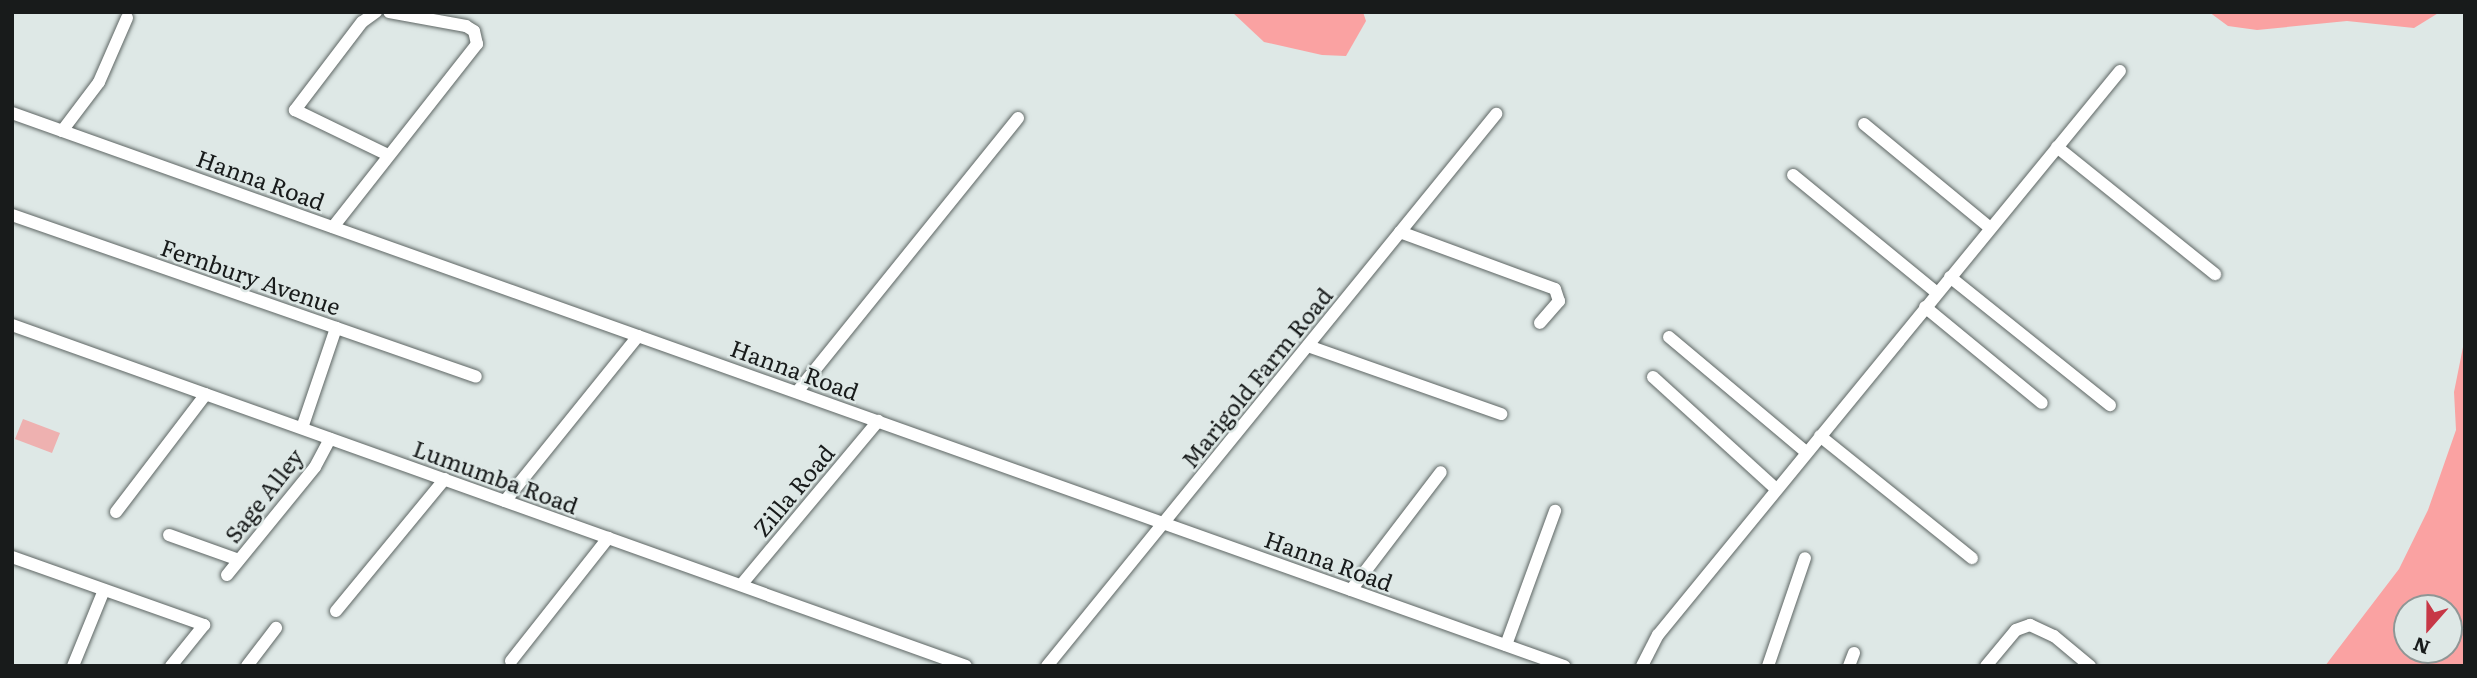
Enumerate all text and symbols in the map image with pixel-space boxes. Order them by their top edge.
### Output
street label: Hanna Road [193,143,329,215]
street label: Fernbury Avenue [158,232,344,320]
street label: Marigold Farm Road [1175,281,1337,473]
street label: Hanna Road [727,333,863,405]
street label: Lumumba Road [410,433,582,519]
street label: Zilla Road [747,439,839,541]
street label: Sage Alley [218,442,308,548]
street label: Hanna Road [1261,524,1397,596]
north arrow [2393,594,2463,664]
text: N [2409,631,2434,663]

